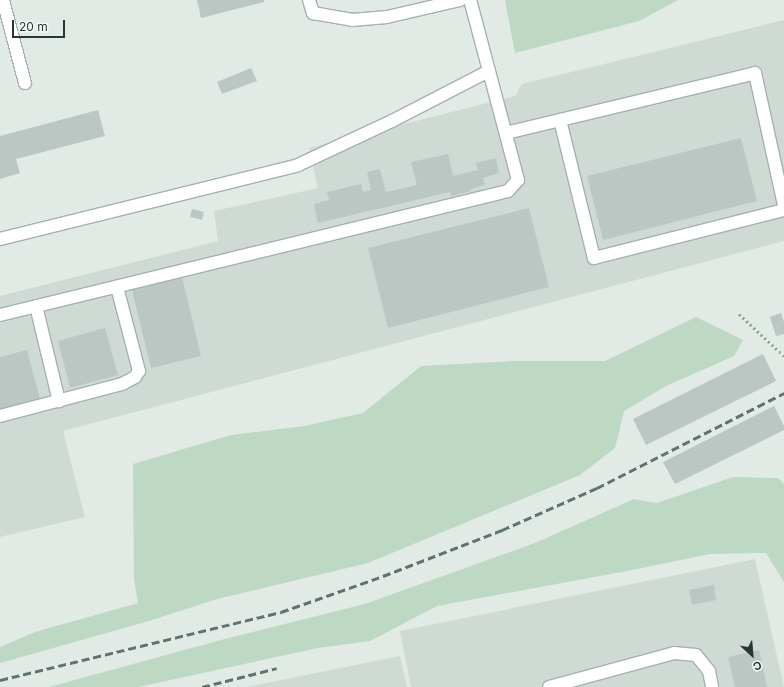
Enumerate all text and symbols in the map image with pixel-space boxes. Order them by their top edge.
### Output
scale bar [14,12,67,38]
text: 20 m [19,19,48,34]
north arrow [732,635,772,675]
text: С [751,658,764,674]

